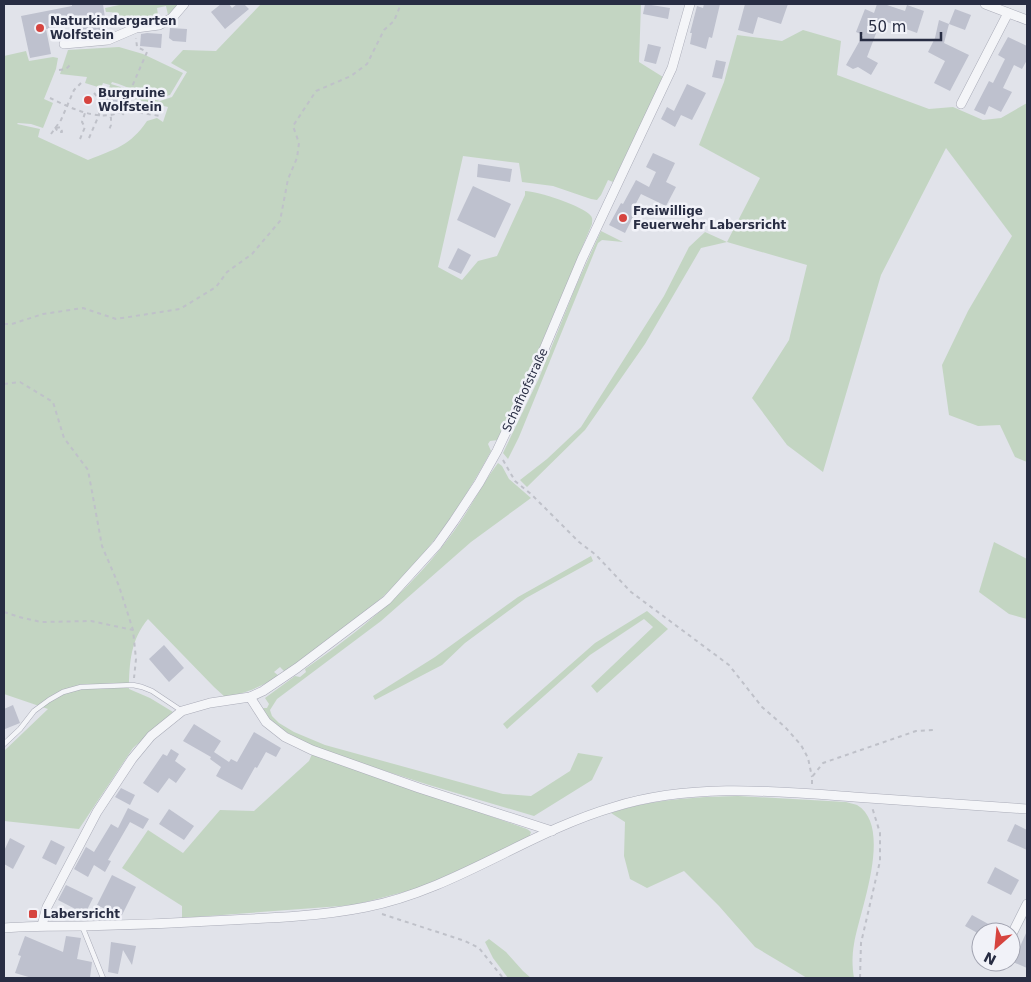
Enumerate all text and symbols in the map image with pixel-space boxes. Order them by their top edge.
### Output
scale bar [861,10,941,42]
place label: Naturkindergarten Wolfstein [50,14,177,42]
text: 50 m [868,18,906,36]
marker: Naturkindergarten Wolfstein [34,22,46,34]
place label: Burgruine Wolfstein [98,86,165,114]
marker: Burgruine Wolfstein [82,94,94,106]
place label: Freiwillige Feuerwehr Labersricht [633,204,787,232]
marker: Freiwillige Feuerwehr Labersricht [617,212,629,224]
street label: Schafhofstraße [499,346,551,434]
place label: Labersricht [43,907,120,921]
marker: Labersricht [27,908,39,920]
north arrow [971,922,1021,972]
text: N [981,949,999,968]

